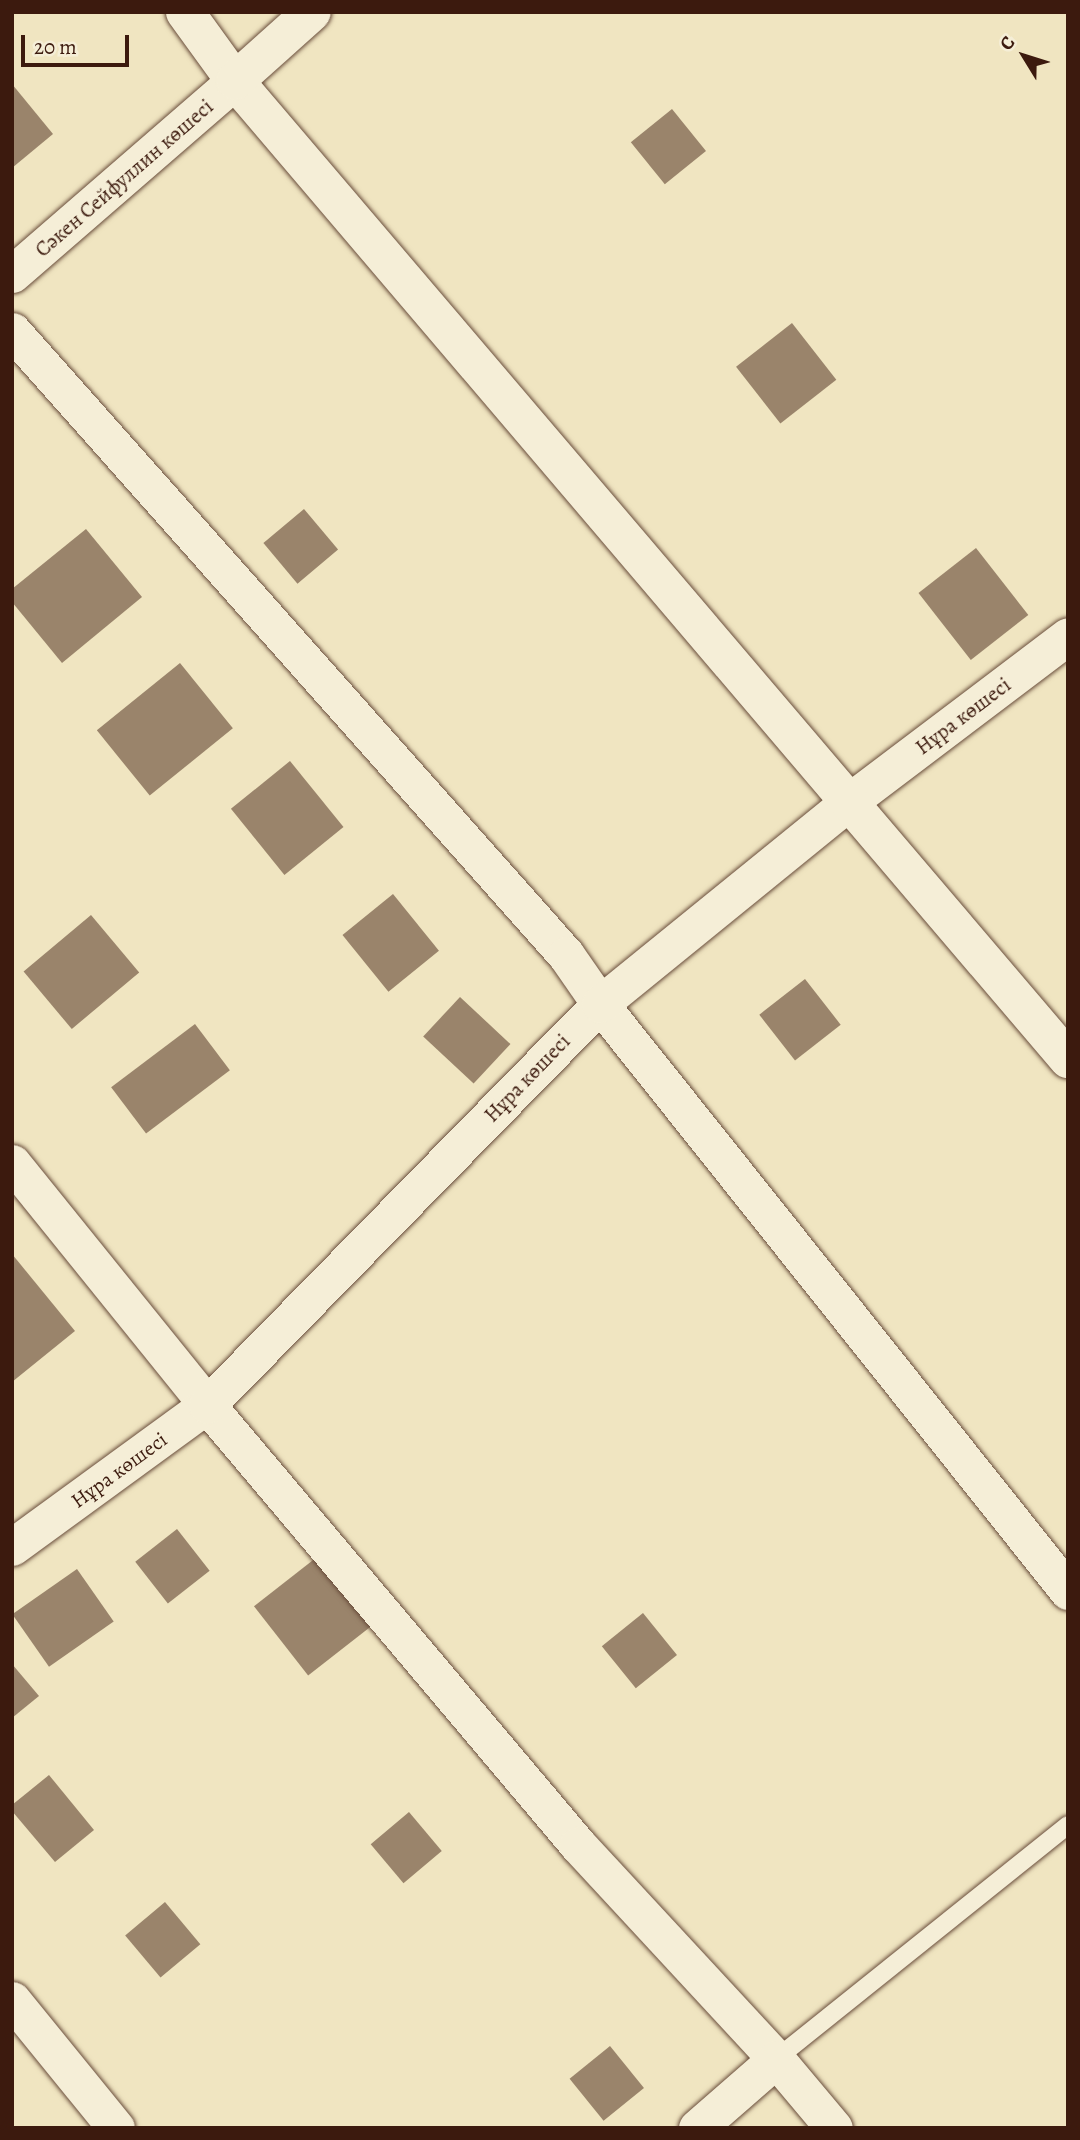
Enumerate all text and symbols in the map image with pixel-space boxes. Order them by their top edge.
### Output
scale bar [24,21,133,65]
north arrow [989,21,1059,91]
text: С [994,30,1021,56]
text: 20 m [34,33,77,61]
street label: Сәкен Сейфуллин көшесі [30,94,218,262]
street label: Нұра көшесі [910,672,1016,760]
street label: Нұра көшесі [479,1029,575,1127]
street label: Нұра көшесі [66,1427,172,1513]

